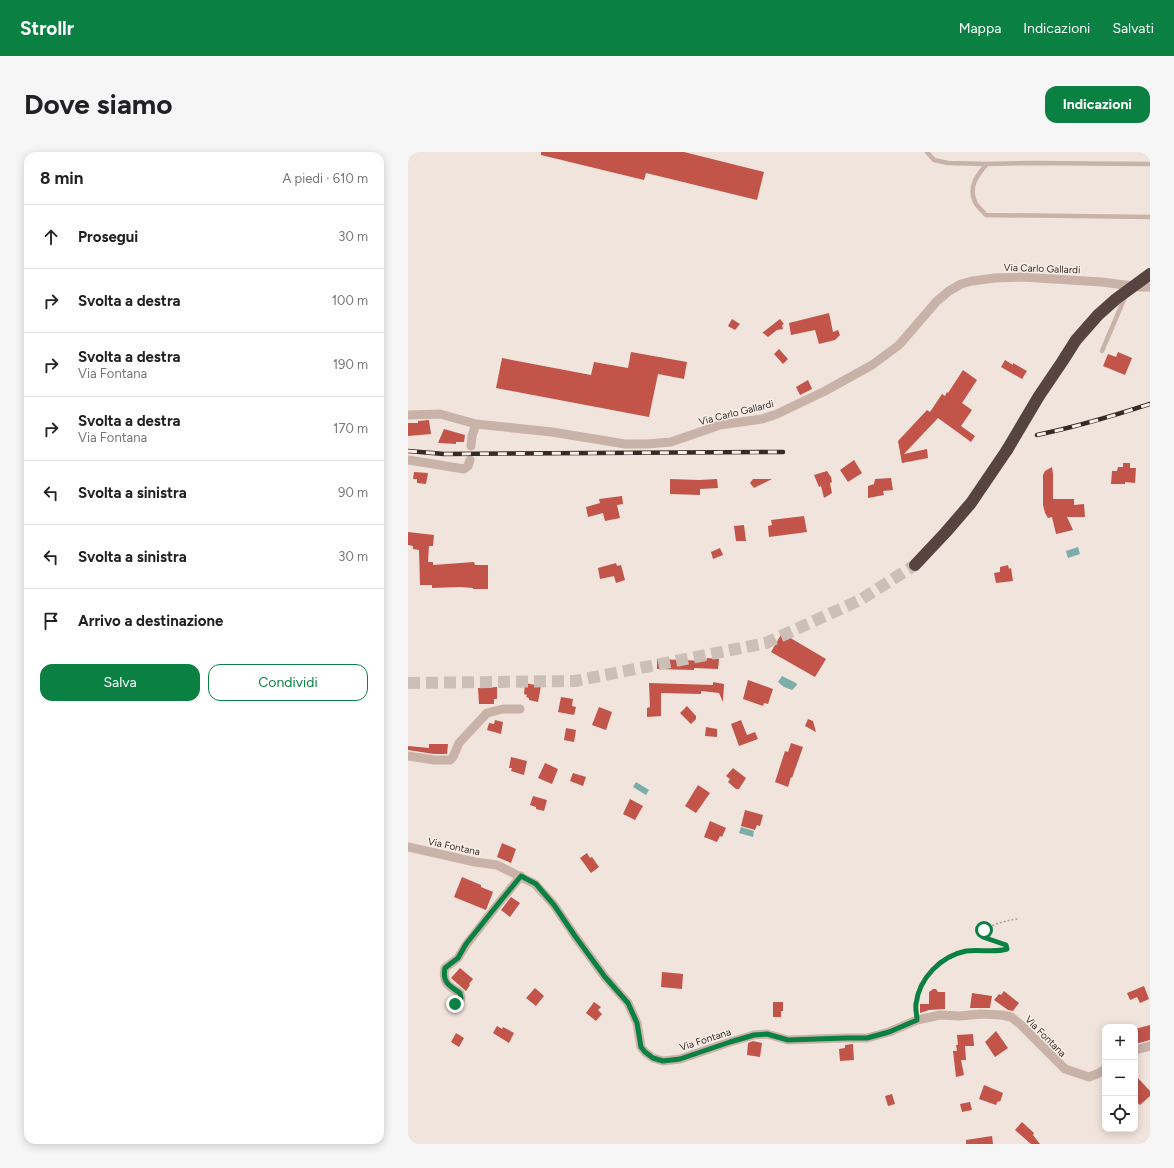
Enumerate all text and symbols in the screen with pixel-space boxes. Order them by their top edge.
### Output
text: Strollr [20,17,74,40]
text: Mappa [959,20,1001,37]
text: Indicazioni [1023,20,1090,37]
text: Salvati [1112,20,1154,37]
button: Indicazioni [1045,86,1150,123]
text: Dove siamo [24,87,173,121]
text: 8 min [40,168,83,188]
text: A piedi · 610 m [282,171,368,186]
icon: ahead [40,226,62,248]
text: Prosegui [78,228,138,246]
text: 30 m [338,229,368,244]
street label: Via Carlo Gallardi [1003,261,1081,276]
icon: right [40,290,62,312]
text: Svolta a destra [78,292,181,310]
text: 100 m [332,293,368,308]
text: Svolta a destra [78,348,181,366]
icon: right [40,354,62,376]
text: 190 m [333,357,368,372]
text: Via Fontana [78,366,147,381]
street label: Via Carlo Gallardi [697,397,775,428]
text: Svolta a destra [78,412,181,430]
icon: right [40,418,62,440]
text: 170 m [333,421,368,436]
text: Via Fontana [78,430,147,445]
icon: left [40,482,62,504]
text: Svolta a sinistra [78,484,187,502]
text: 90 m [338,485,368,500]
icon: left [40,546,62,568]
text: Svolta a sinistra [78,548,187,566]
text: 30 m [338,549,368,564]
icon: arrive [40,610,62,632]
text: Arrivo a destinazione [78,612,223,630]
button: Salva [40,664,200,701]
button: Condividi [208,664,368,701]
street label: Via Fontana [427,835,481,858]
route start [975,921,993,939]
route end [446,995,464,1013]
street label: Via Fontana [1022,1013,1069,1060]
map controls [1102,1024,1138,1132]
button: + [1102,1024,1138,1060]
street label: Via Fontana [678,1025,732,1054]
button: − [1102,1060,1138,1096]
button: locate [1102,1096,1138,1132]

